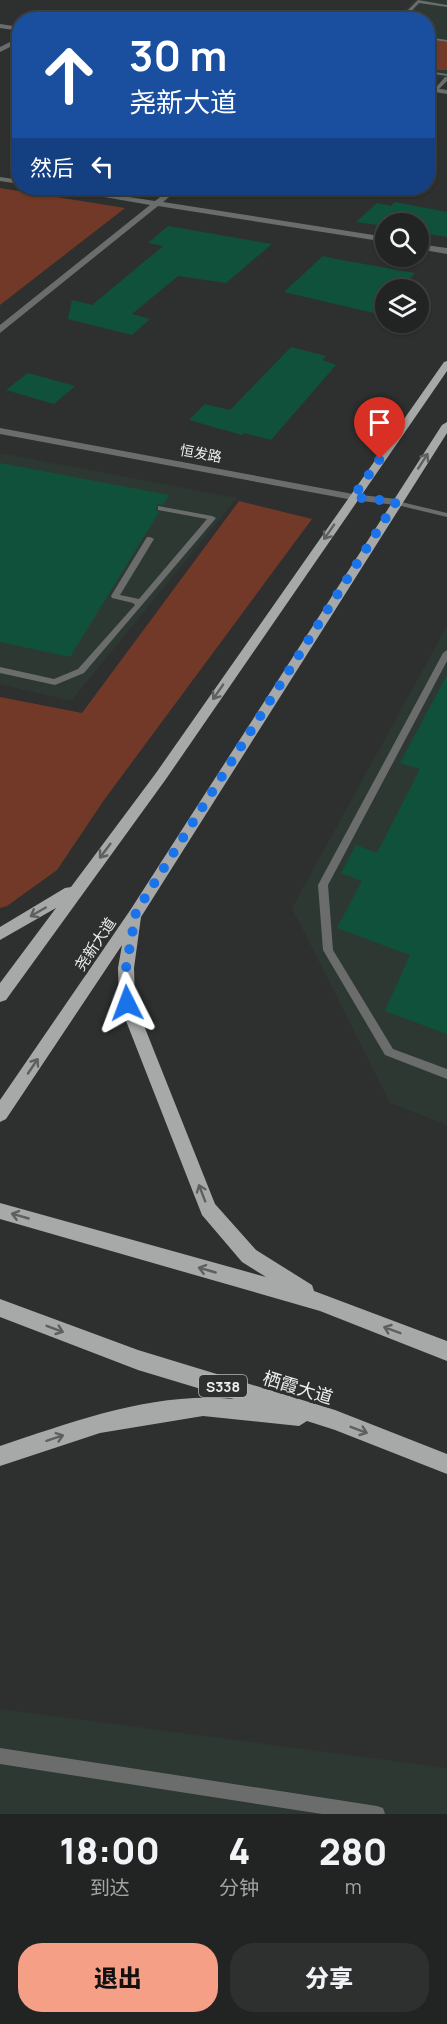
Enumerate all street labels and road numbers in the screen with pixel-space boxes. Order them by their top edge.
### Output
street label: 恒发路 [179,440,223,466]
street label: 尧新大道 [70,913,120,975]
street label: 栖霞大道 [260,1365,336,1409]
road number: S338 [199,1375,247,1397]

